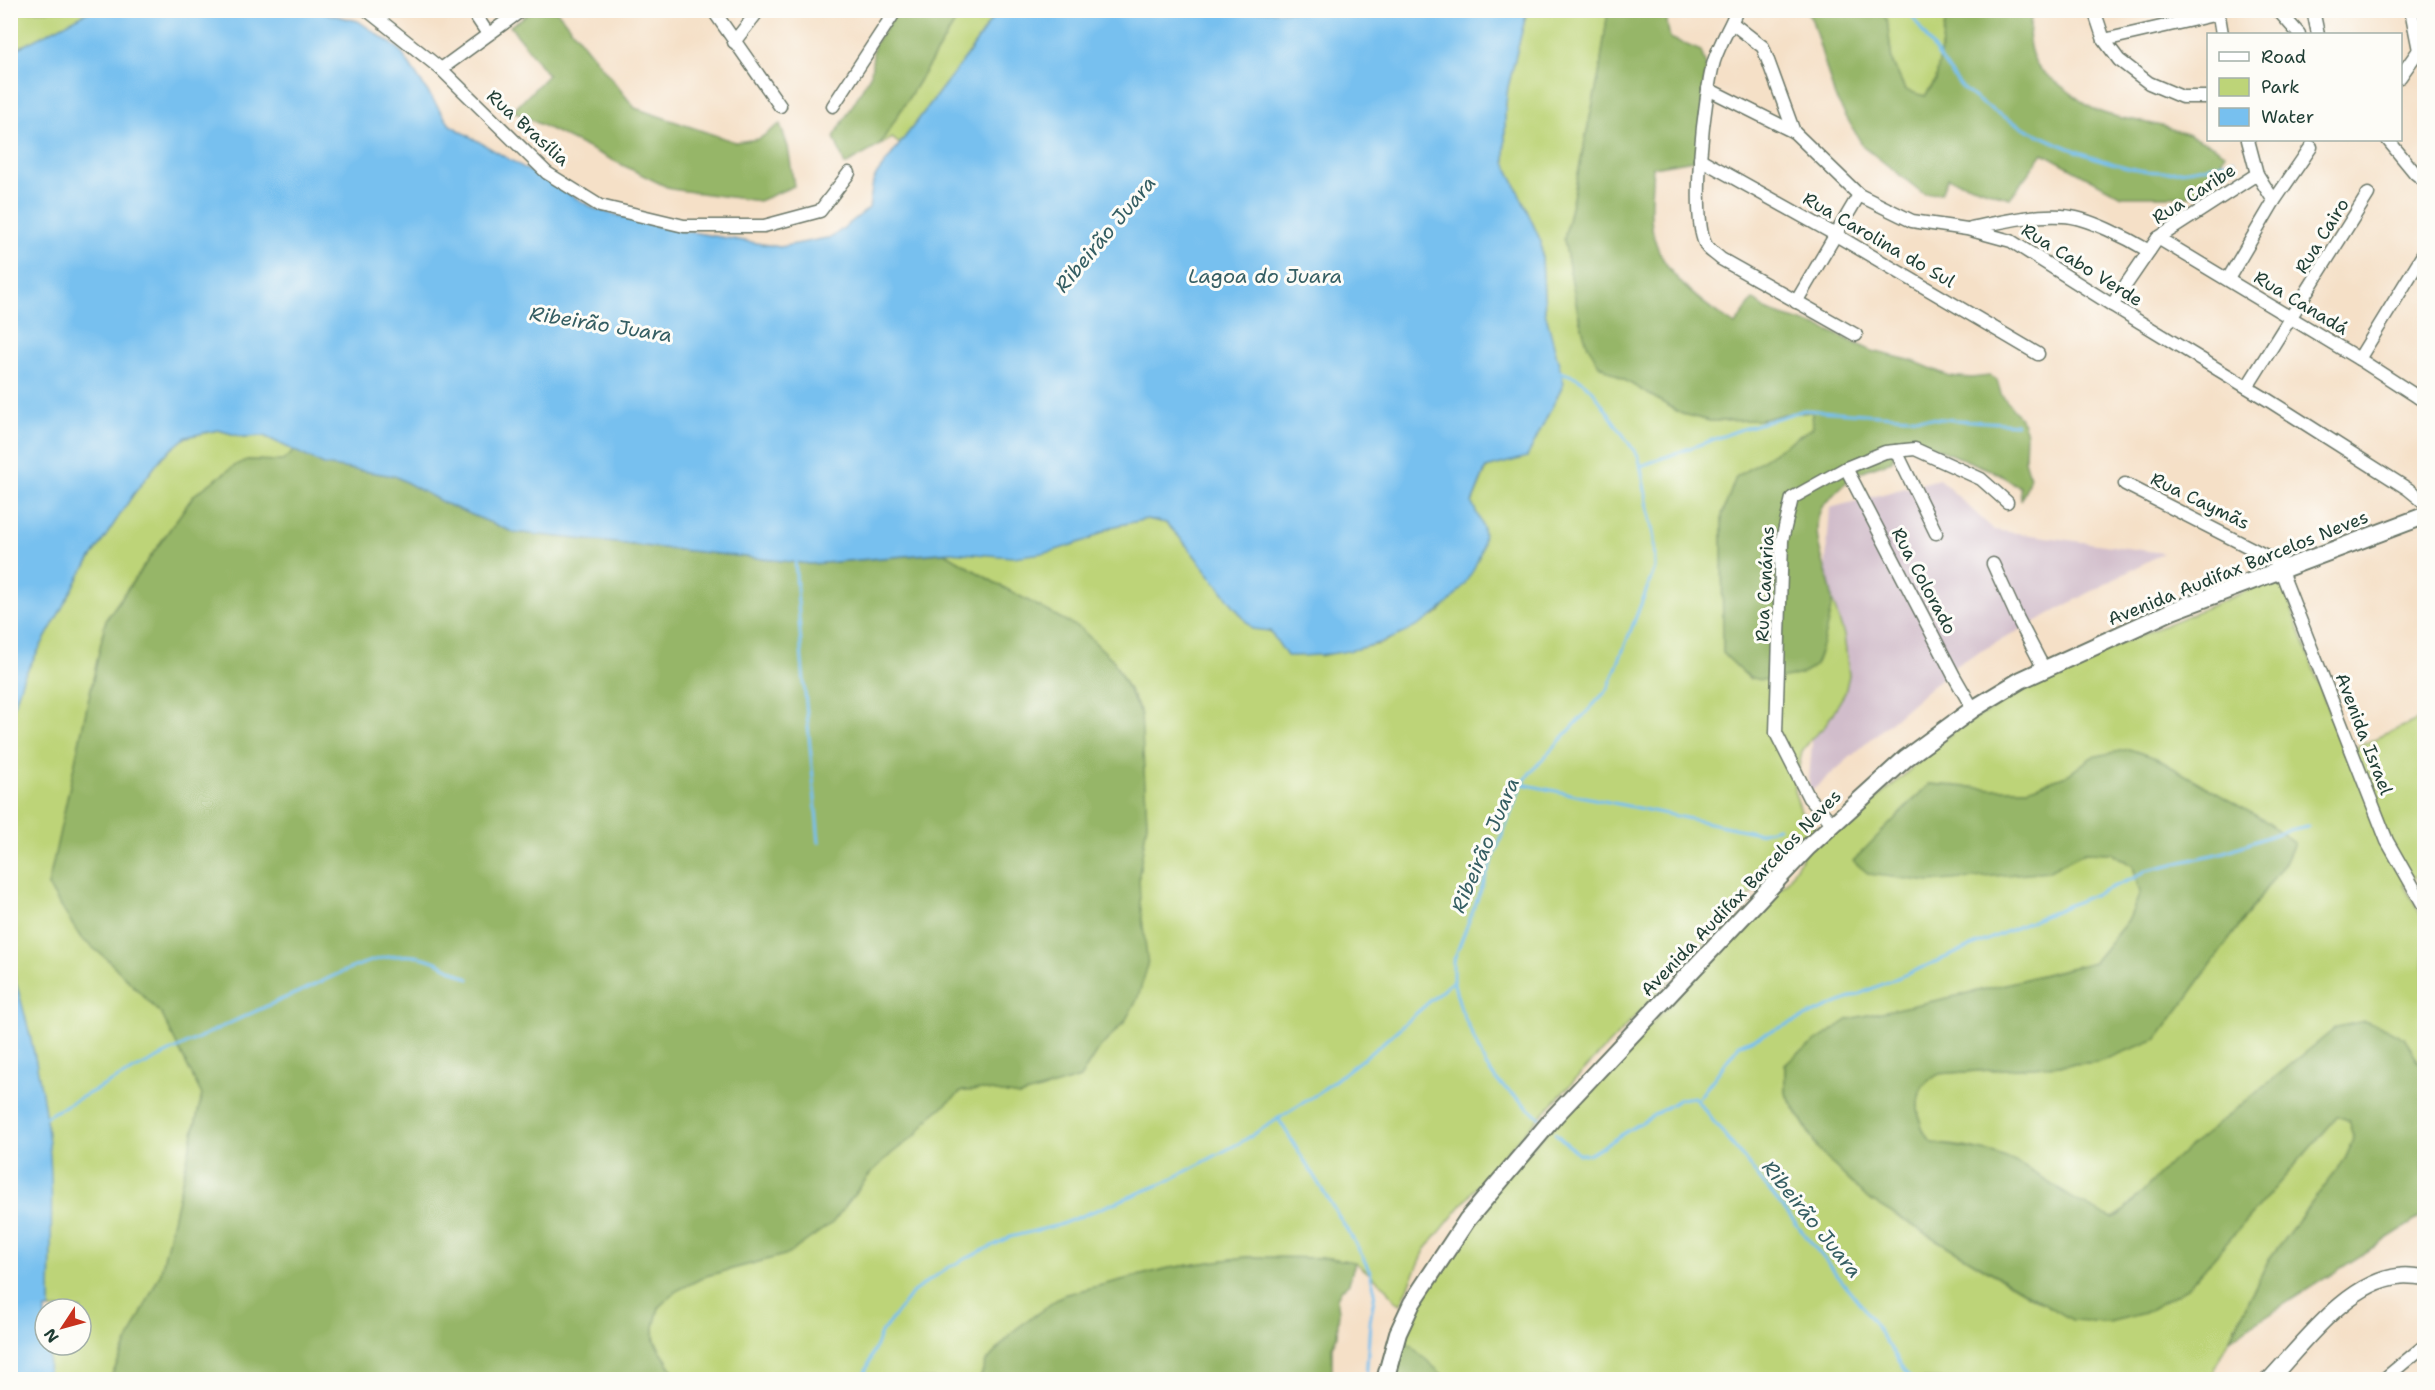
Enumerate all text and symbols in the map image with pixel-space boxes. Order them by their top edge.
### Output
legend [2207,33,2402,141]
text: Road [2261,45,2306,69]
text: Park [2261,75,2300,99]
street label: Rua Brasília [482,84,574,172]
text: Water [2261,105,2314,129]
street label: Rua Caribe [2148,158,2240,230]
water label: Ribeirão Juara [1049,170,1161,298]
street label: Rua Carolina do Sul [1799,187,1960,294]
street label: Rua Cairo [2289,194,2355,278]
street label: Rua Cabo Verde [2017,218,2147,312]
water label: Lagoa do Juara [1188,263,1342,289]
street label: Rua Canadá [2249,265,2353,341]
water label: Ribeirão Juara [528,300,674,348]
street label: Rua Caymãs [2147,467,2253,535]
street label: Avenida Audifax Barcelos Neves [2104,505,2372,631]
street label: Rua Colorado [1886,524,1962,638]
street label: Rua Canárias [1750,525,1780,643]
street label: Avenida Israel [2330,670,2398,799]
water label: Ribeirão Juara [1445,774,1525,916]
street label: Avenida Audifax Barcelos Neves [1636,784,1846,1002]
water label: Ribeirão Juara [1757,1155,1867,1283]
north arrow [33,1297,93,1357]
text: N [39,1324,63,1347]

